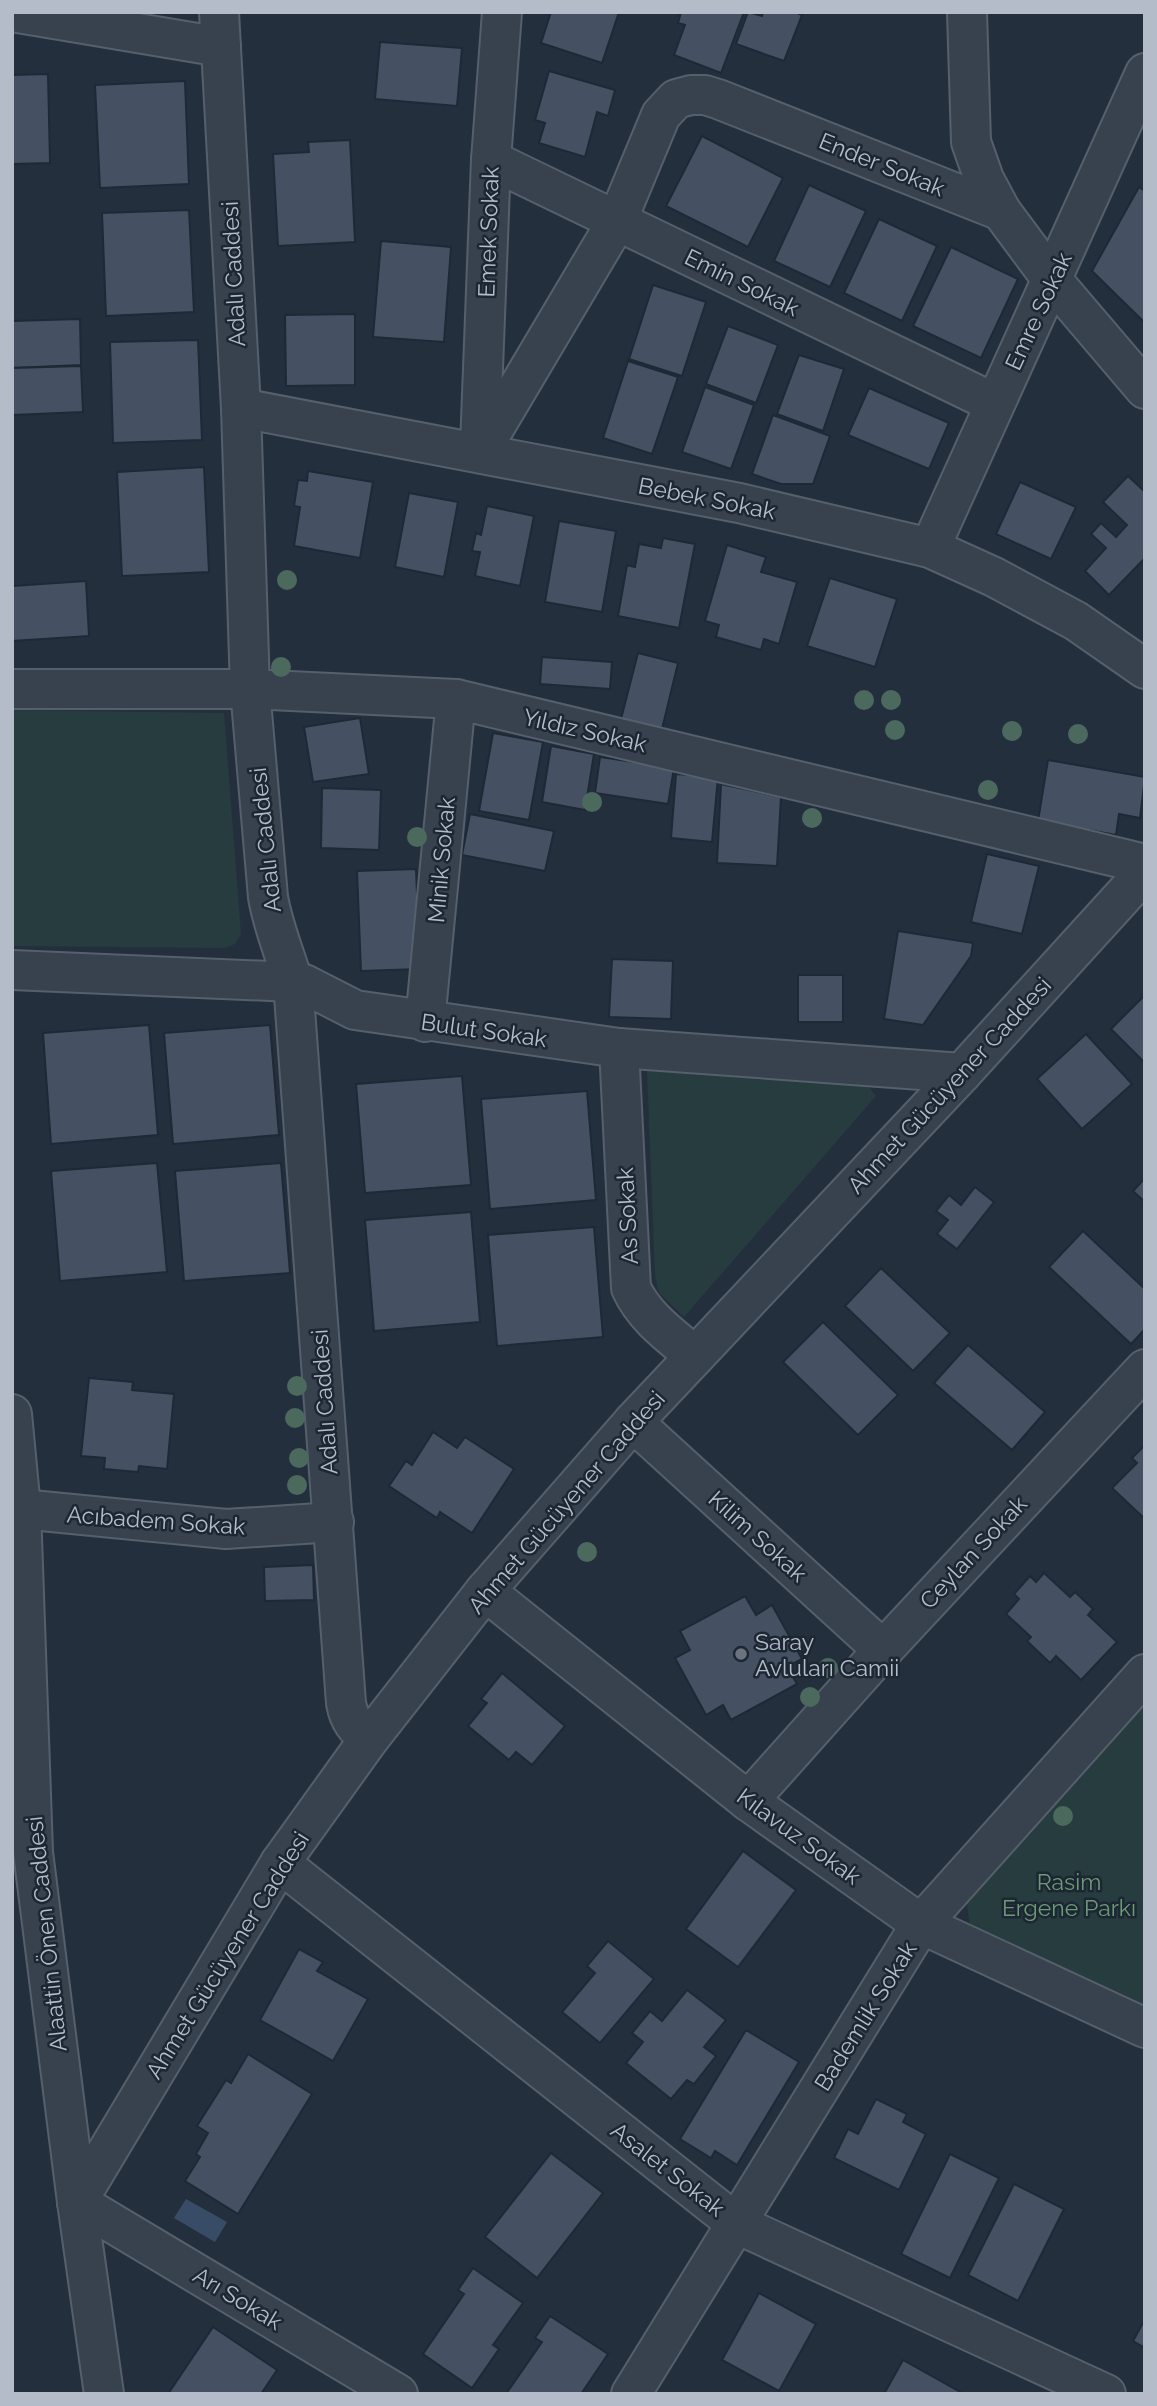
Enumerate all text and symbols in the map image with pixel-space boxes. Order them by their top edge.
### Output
street label: Ender Sokak [815,127,949,201]
street label: Emek Sokak [472,166,504,298]
street label: Adalı Caddesi [216,201,250,347]
street label: Emin Sokak [680,243,804,321]
street label: Emre Sokak [999,248,1077,374]
street label: Bebek Sokak [636,471,778,525]
street label: Yıldız Sokak [521,703,649,757]
street label: Adalı Caddesi [244,766,286,914]
street label: Minik Sokak [422,796,460,924]
street label: Ahmet Gücüyener Caddesi [842,971,1056,1199]
street label: Bulut Sokak [419,1008,549,1052]
street label: As Sokak [611,1167,643,1265]
street label: Adalı Caddesi [305,1328,343,1476]
street label: Ahmet Gücüyener Caddesi [462,1385,670,1619]
street label: Kilim Sokak [703,1485,813,1587]
street label: Ceylan Sokak [914,1490,1032,1614]
street label: Acıbadem Sokak [66,1500,246,1540]
place label: Saray Avluları Camii [755,1628,899,1681]
marker: Saray Avluları Camii [733,1646,749,1662]
street label: Kılavuz Sokak [732,1782,866,1890]
street label: Alaattin Önen Caddesi [20,1815,72,2053]
street label: Ahmet Gücüyener Caddesi [140,1827,314,2083]
park label: Rasim Ergene Parkı [1002,1868,1136,1921]
street label: Bademlik Sokak [808,1936,922,2096]
street label: Asalet Sokak [606,2116,730,2222]
street label: Arı Sokak [189,2261,287,2335]

